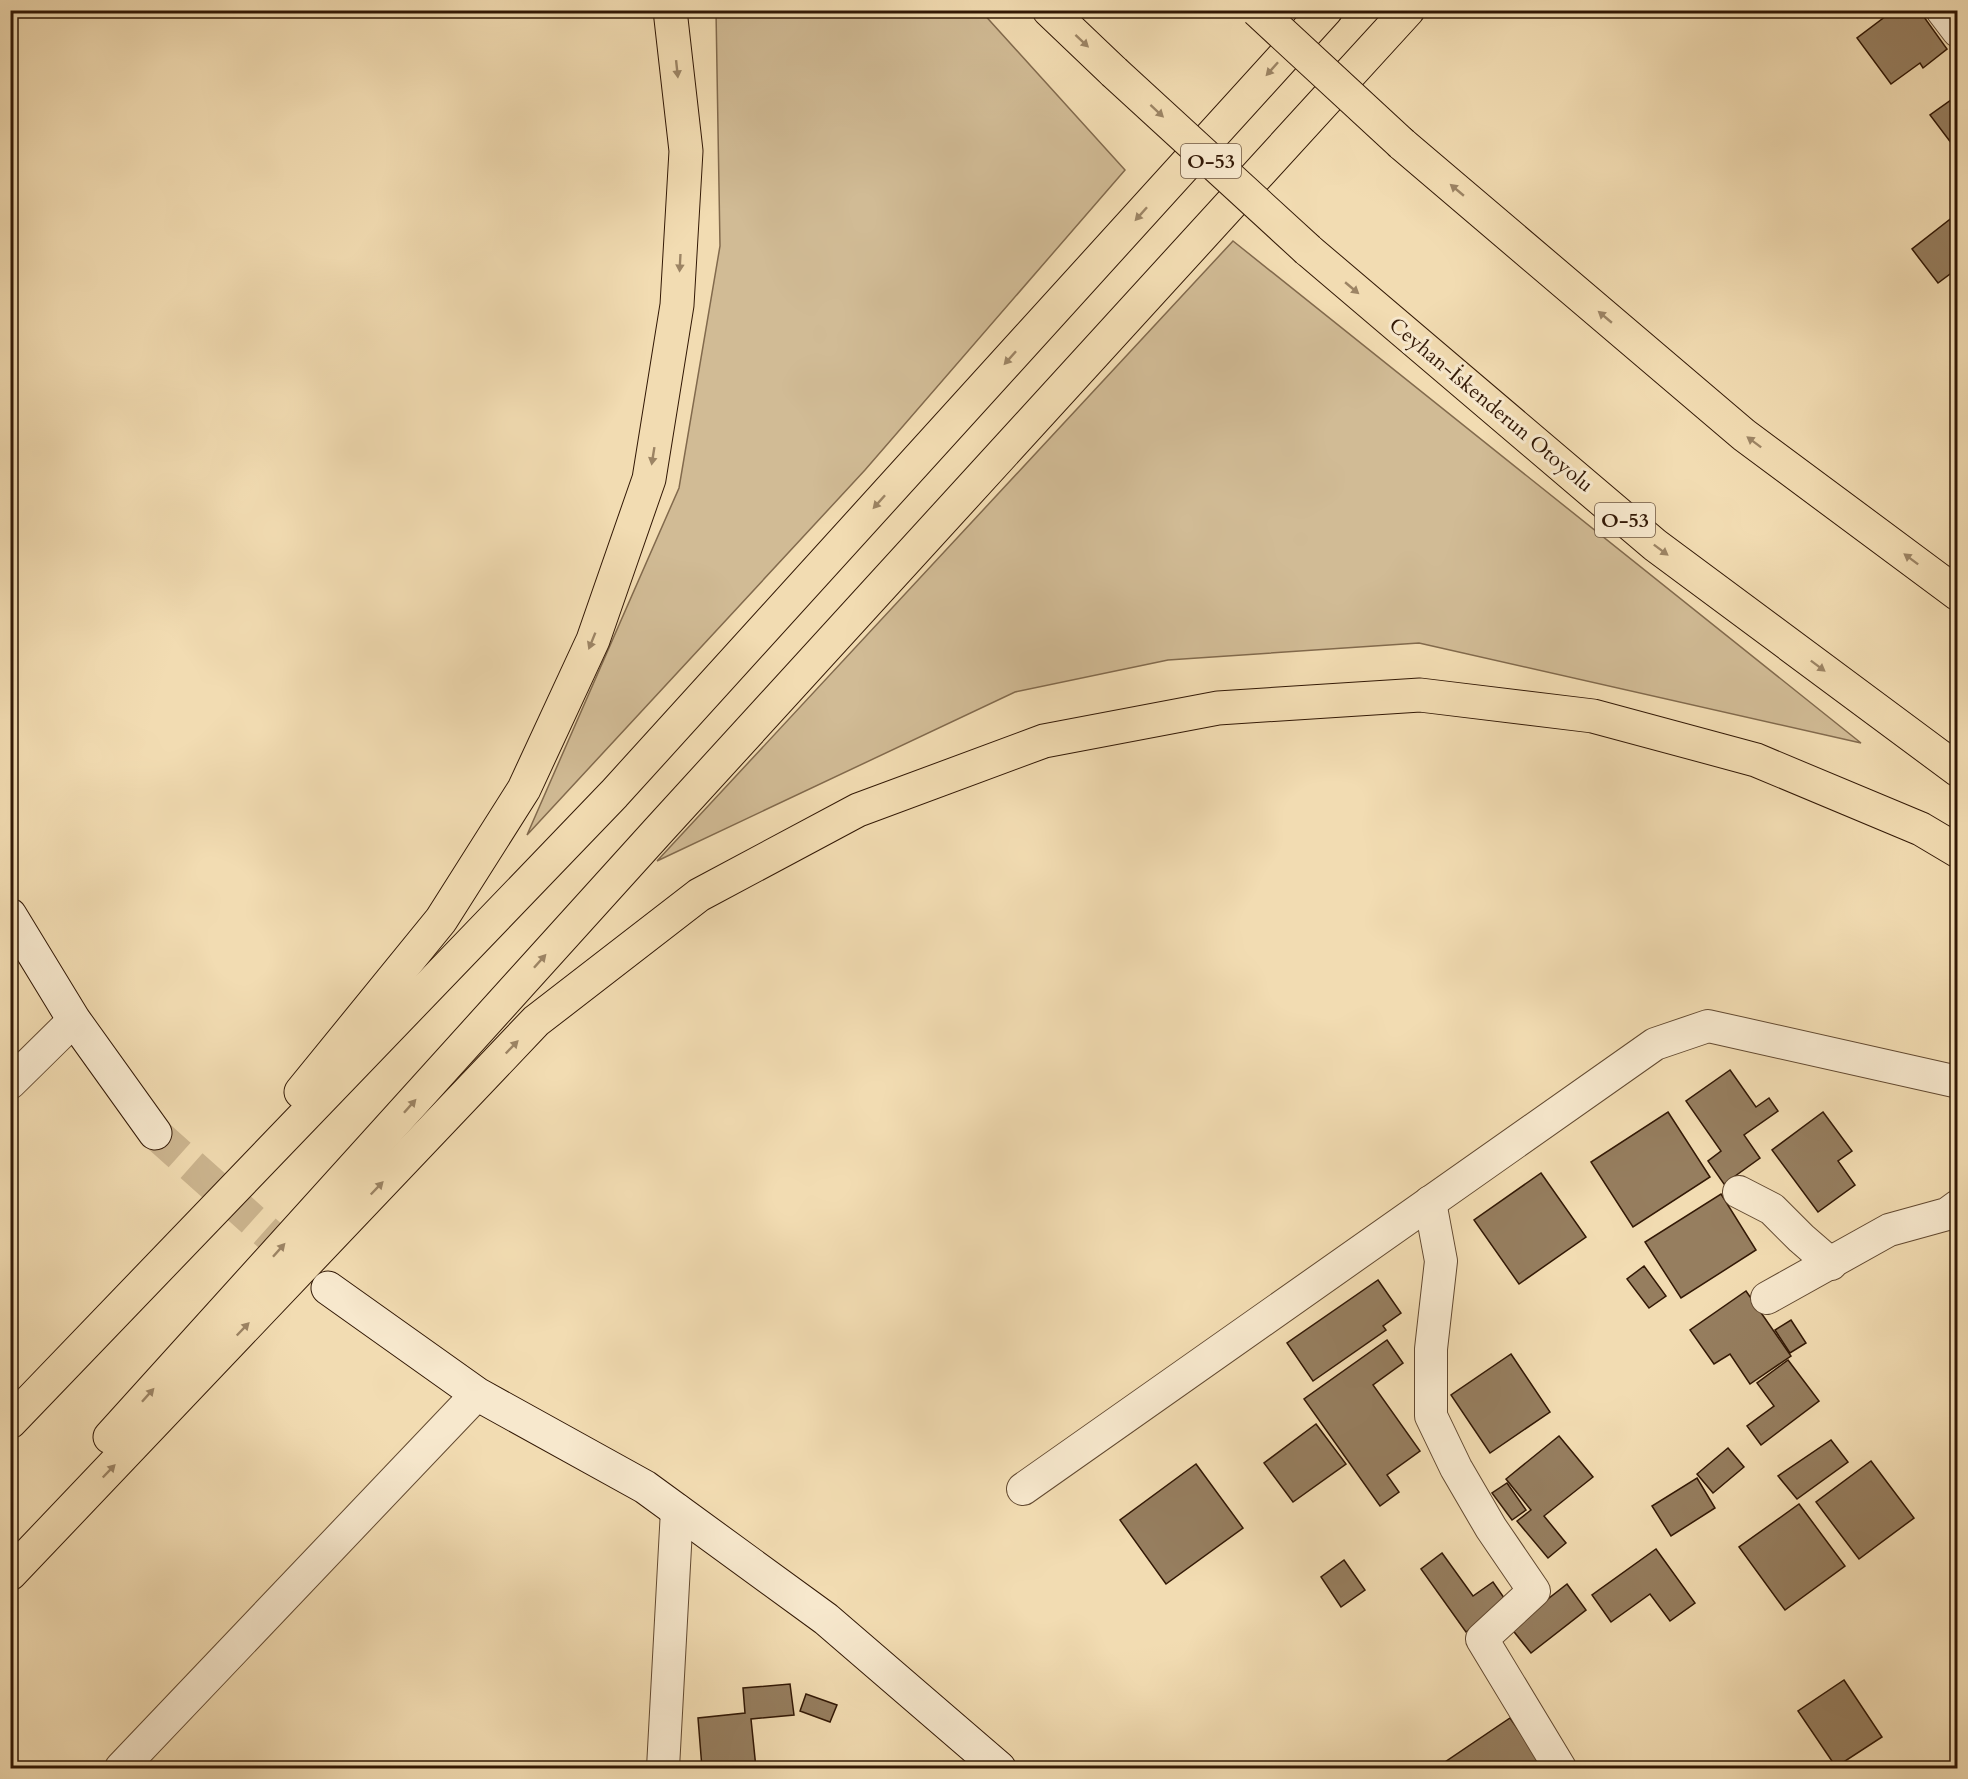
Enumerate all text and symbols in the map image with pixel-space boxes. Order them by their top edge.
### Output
one-way arrow [1074,34,1089,48]
one-way arrow [672,59,681,78]
one-way arrow [1266,62,1280,76]
one-way arrow [1149,104,1164,117]
road number: O-53 [1181,144,1241,178]
one-way arrow [1450,184,1465,197]
one-way arrow [1134,206,1148,221]
one-way arrow [675,253,684,272]
one-way arrow [1344,281,1360,294]
one-way arrow [1597,310,1613,323]
street label: Ceyhan-İskenderun Otoyolu [1383,311,1599,499]
one-way arrow [1004,350,1017,365]
one-way arrow [1747,436,1763,448]
one-way arrow [648,447,657,466]
one-way arrow [872,495,886,510]
road number: O-53 [1595,503,1655,537]
one-way arrow [1654,543,1669,555]
one-way arrow [1903,553,1918,565]
one-way arrow [587,632,596,650]
one-way arrow [1809,660,1825,672]
one-way arrow [533,954,546,969]
one-way arrow [504,1040,518,1054]
one-way arrow [403,1098,417,1113]
one-way arrow [370,1181,383,1196]
one-way arrow [272,1243,286,1258]
one-way arrow [236,1322,250,1337]
one-way arrow [141,1388,154,1403]
one-way arrow [101,1464,115,1478]

